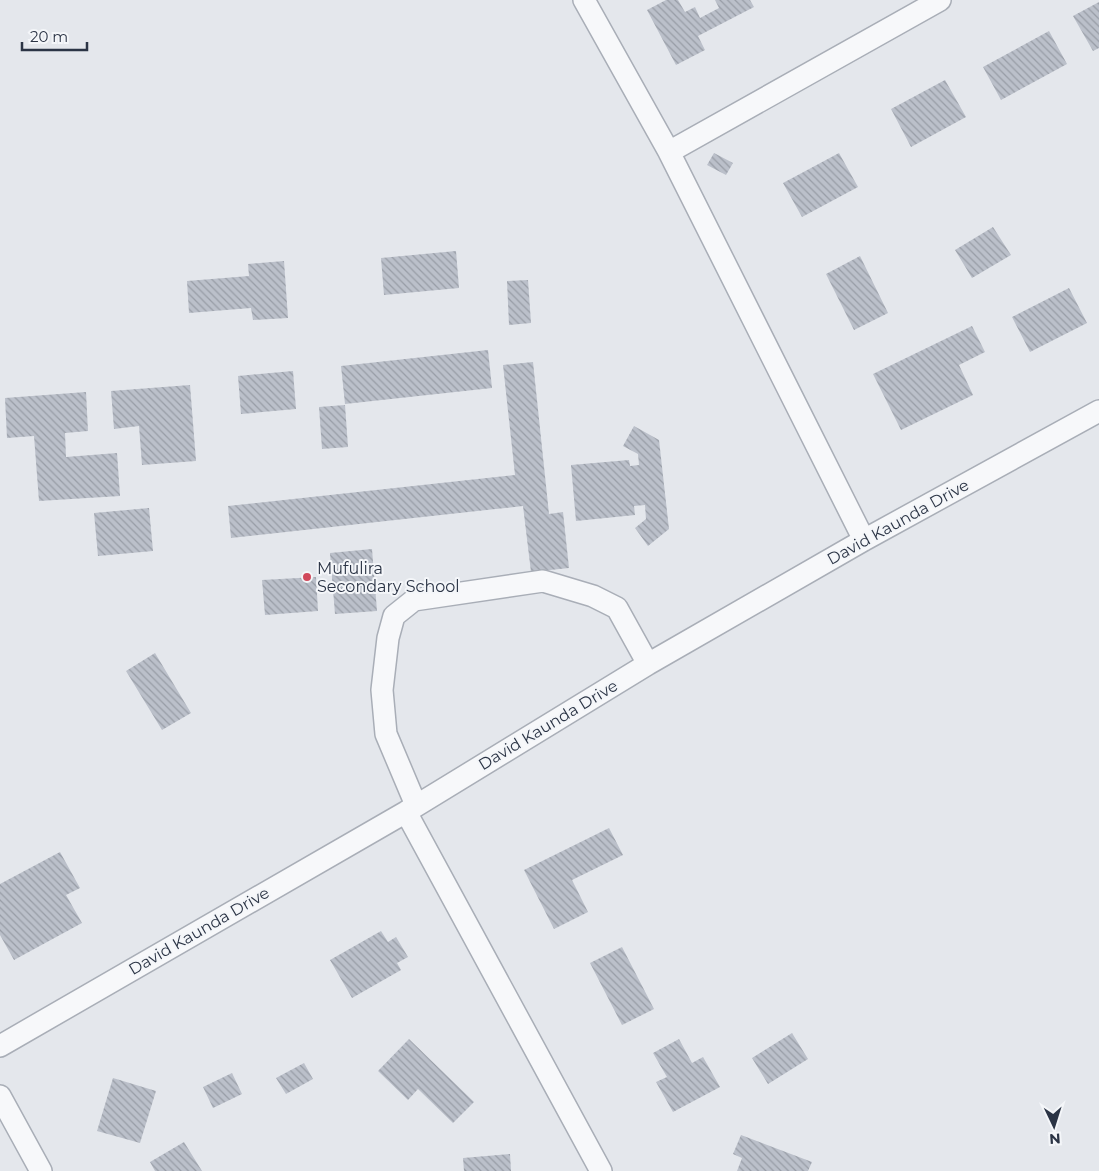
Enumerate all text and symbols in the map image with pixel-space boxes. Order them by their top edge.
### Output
scale bar [22,20,88,52]
text: 20 m [30,27,68,46]
street label: David Kaunda Drive [824,475,972,569]
place label: Mufulira Secondary School [317,559,460,596]
marker: Mufulira Secondary School [301,571,313,583]
street label: David Kaunda Drive [475,676,621,774]
street label: David Kaunda Drive [125,883,273,979]
north arrow [1029,1101,1079,1151]
text: N [1049,1130,1061,1148]

